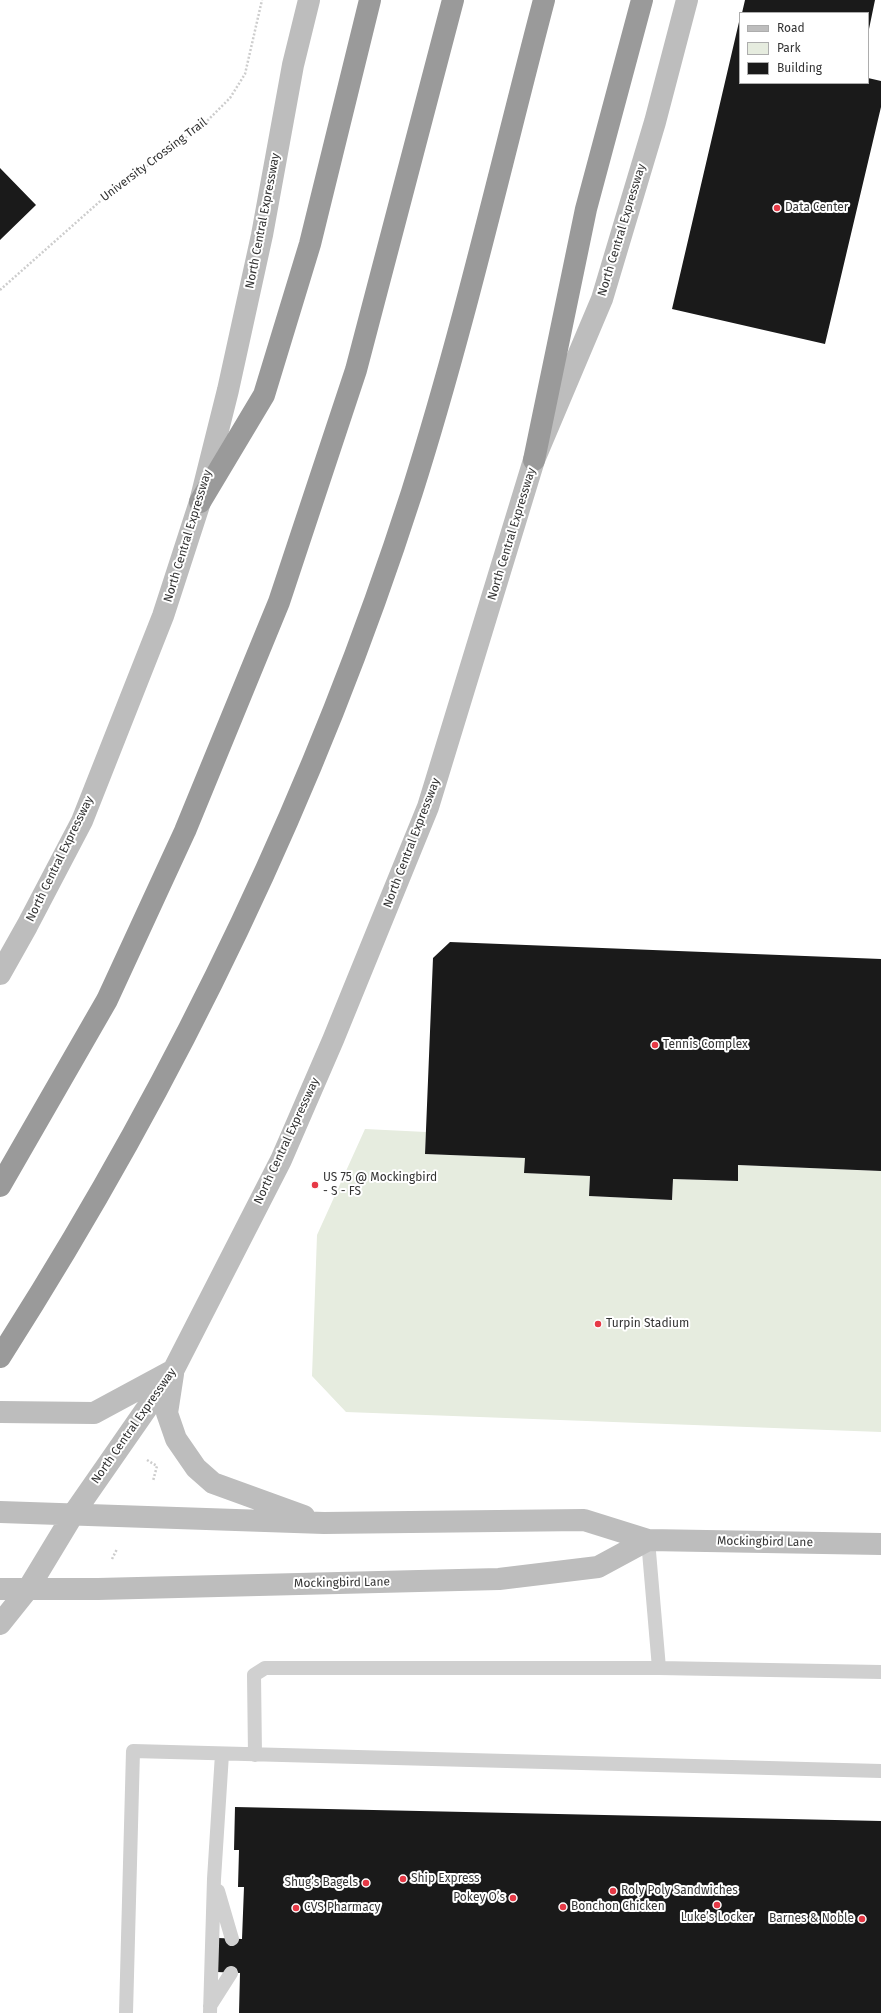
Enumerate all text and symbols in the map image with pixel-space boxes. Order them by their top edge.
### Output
legend [739,12,869,84]
text: Road [777,21,805,35]
text: Park [777,41,801,55]
text: Building [777,61,822,75]
street label: University Crossing Trail [98,115,210,205]
street label: North Central Expressway [243,152,283,290]
street label: North Central Expressway [595,162,649,298]
place label: Data Center [785,201,848,215]
marker: Data Center [772,203,782,213]
street label: North Central Expressway [485,466,539,602]
street label: North Central Expressway [161,468,215,604]
street label: North Central Expressway [381,776,443,910]
street label: North Central Expressway [23,794,97,924]
place label: Tennis Complex [663,1038,748,1052]
marker: Tennis Complex [650,1040,660,1050]
street label: North Central Expressway [251,1075,323,1207]
place label: US 75 @ Mockingbird - S - FS [323,1171,437,1199]
marker: US 75 @ Mockingbird - S - FS [310,1180,320,1190]
place label: Turpin Stadium [606,1317,689,1331]
marker: Turpin Stadium [593,1319,603,1329]
street label: North Central Expressway [89,1365,179,1487]
street label: Mockingbird Lane [717,1534,813,1550]
street label: Mockingbird Lane [294,1575,390,1591]
place label: Ship Express [411,1872,480,1886]
marker: Ship Express [398,1874,408,1884]
place label: Shug’s Bagels [284,1876,358,1890]
marker: Shug’s Bagels [361,1878,371,1888]
place label: Roly Poly Sandwiches [621,1884,738,1898]
marker: Roly Poly Sandwiches [608,1886,618,1896]
place label: Pokey O’s [453,1891,505,1905]
marker: Pokey O’s [508,1893,518,1903]
place label: Bonchon Chicken [571,1900,665,1914]
marker: Luke’s Locker [712,1900,722,1910]
place label: CVS Pharmacy [304,1901,380,1915]
marker: Bonchon Chicken [558,1902,568,1912]
marker: CVS Pharmacy [291,1903,301,1913]
place label: Luke’s Locker [681,1911,753,1925]
place label: Barnes & Noble [769,1912,854,1926]
marker: Barnes & Noble [857,1914,867,1924]

